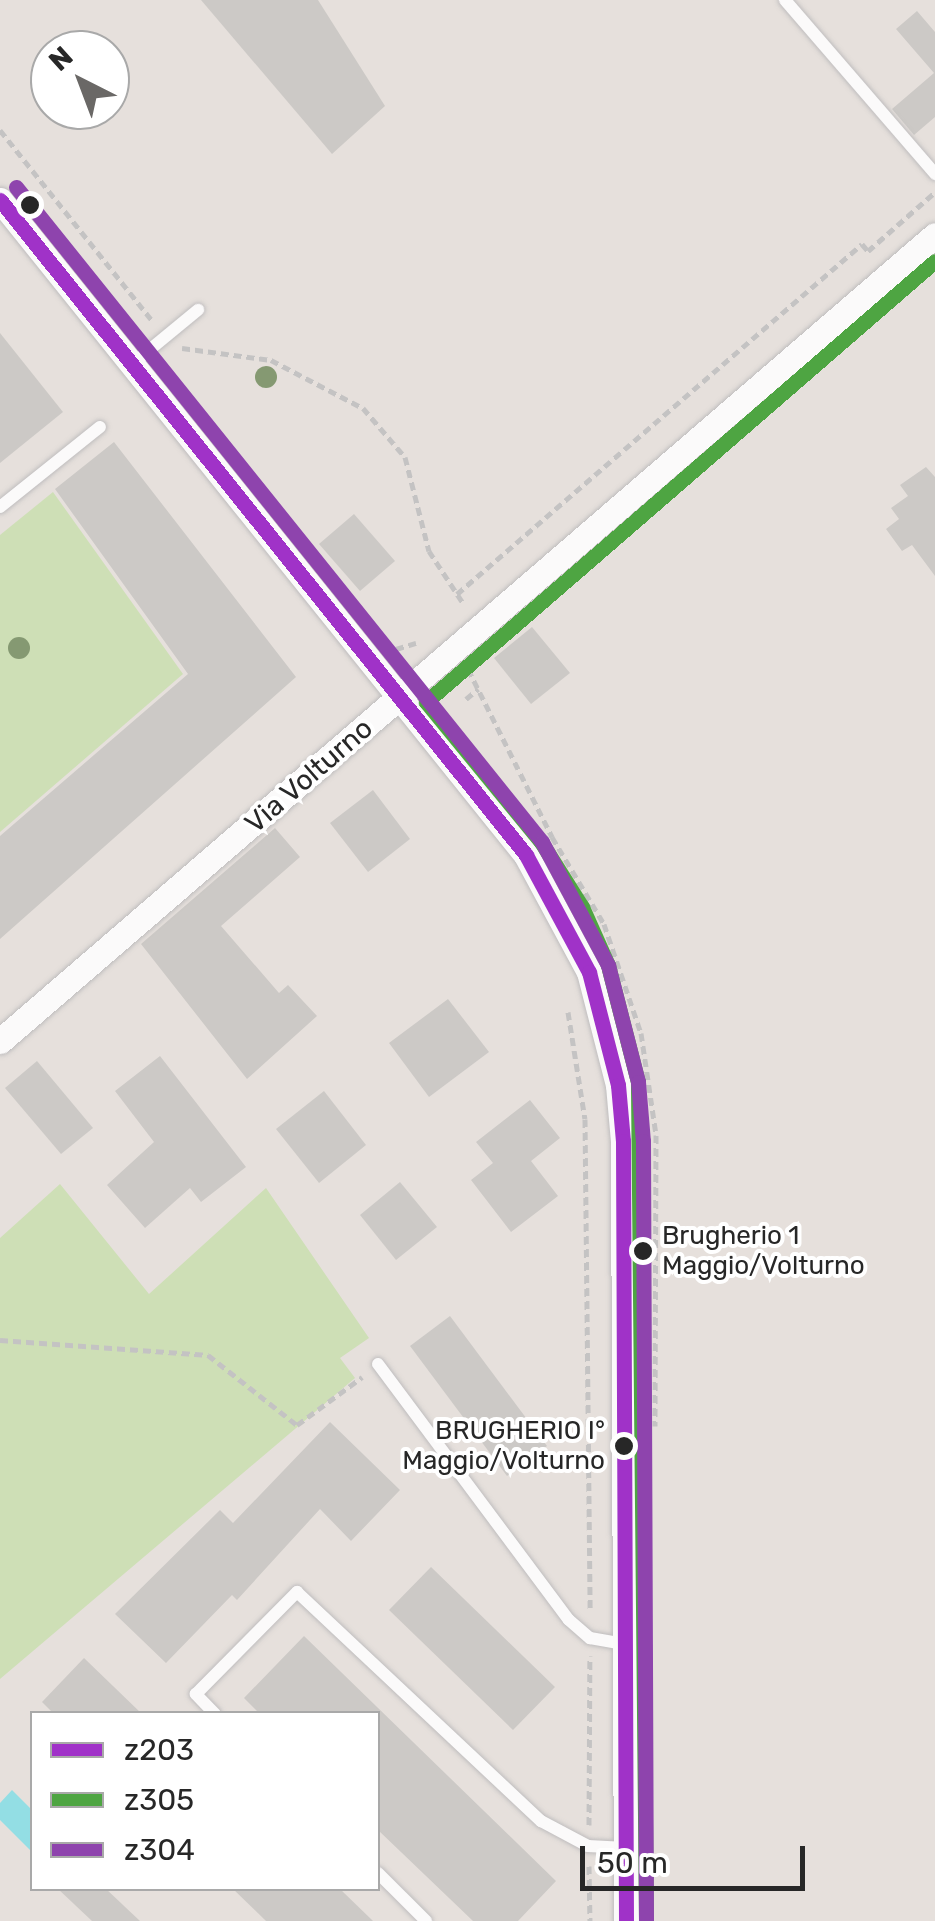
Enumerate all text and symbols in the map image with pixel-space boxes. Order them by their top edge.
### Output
north arrow [30,30,130,130]
text: N [42,40,79,78]
unlabelled marker [20,195,40,215]
street label: Via Volturno [238,711,380,841]
place label: Brugherio 1 Maggio/Volturno [662,1220,865,1282]
marker: Brugherio 1 Maggio/Volturno [633,1241,653,1261]
place label: BRUGHERIO I° Maggio/Volturno [402,1415,605,1476]
marker: BRUGHERIO I° Maggio/Volturno [614,1436,634,1456]
legend [30,1711,380,1891]
text: z203 [124,1732,194,1768]
text: z305 [124,1782,194,1818]
scale bar [585,1826,810,1888]
text: z304 [124,1832,195,1868]
text: 50 m [597,1845,668,1881]

